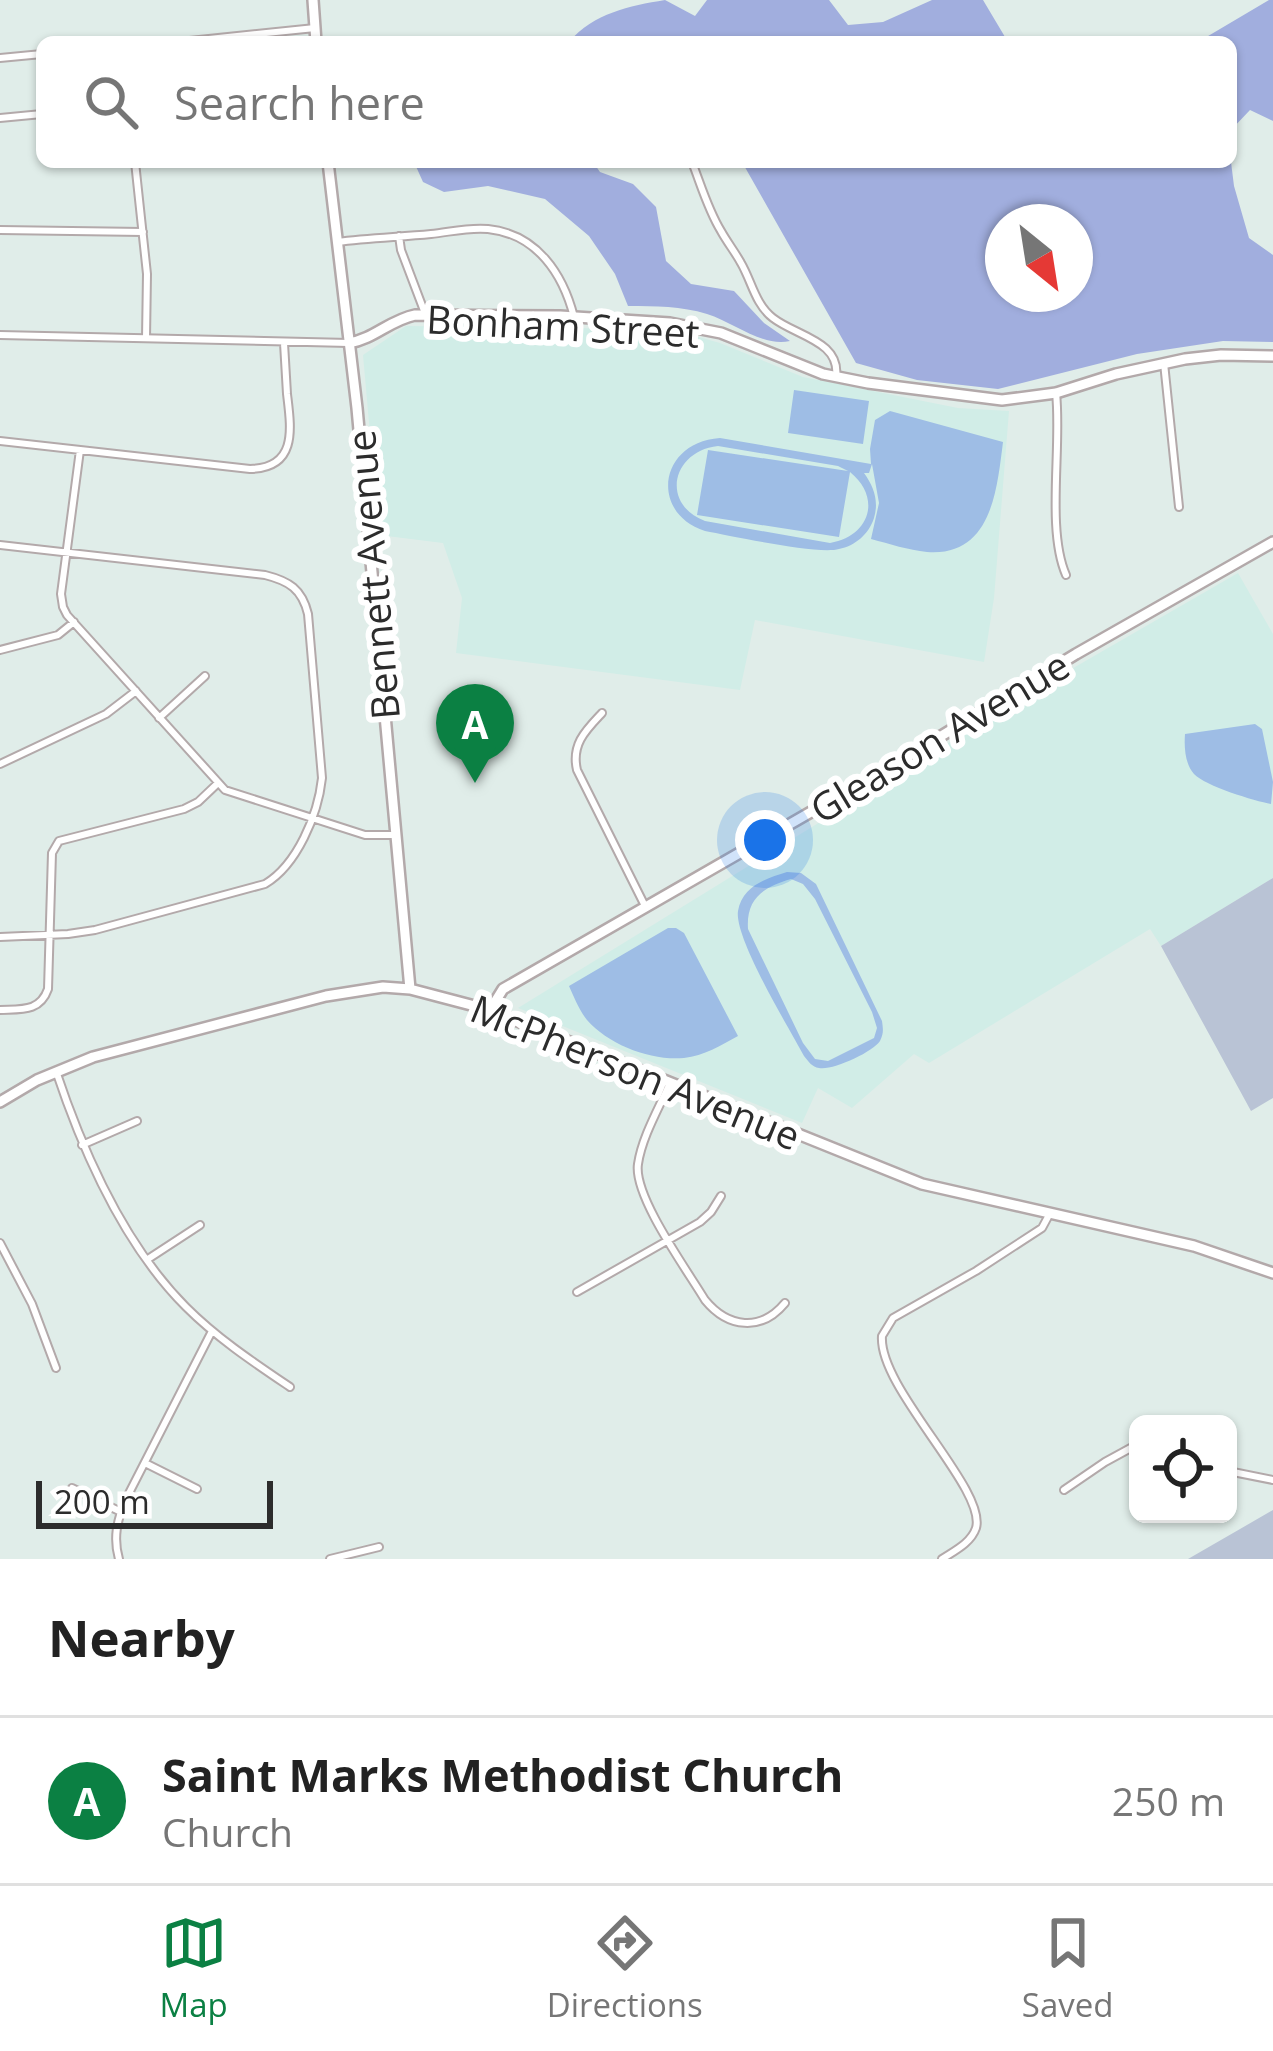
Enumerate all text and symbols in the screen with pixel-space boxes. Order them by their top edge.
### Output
search box [36,36,1237,168]
icon: search [78,69,144,135]
text: Search here [174,72,425,133]
north arrow [985,204,1093,312]
street label: Bonham Street [425,291,701,359]
street label: Bennett Avenue [333,428,411,722]
street label: Gleason Avenue [799,638,1079,834]
pin: A [436,684,514,783]
your location [735,810,795,870]
street label: McPherson Avenue [463,981,809,1161]
map controls [1129,1415,1237,1523]
button: locate [1129,1415,1237,1523]
scale bar [36,1475,273,1528]
text: 200 m [54,1479,150,1524]
text: Nearby [48,1602,235,1672]
text: Saint Marks Methodist Church [162,1744,843,1805]
text: A [74,1774,100,1827]
text: 250 m [1112,1774,1225,1827]
text: Church [162,1805,293,1858]
tab: Map [160,1910,228,2027]
tab: Directions [547,1910,703,2027]
tab: Saved [1022,1910,1113,2027]

